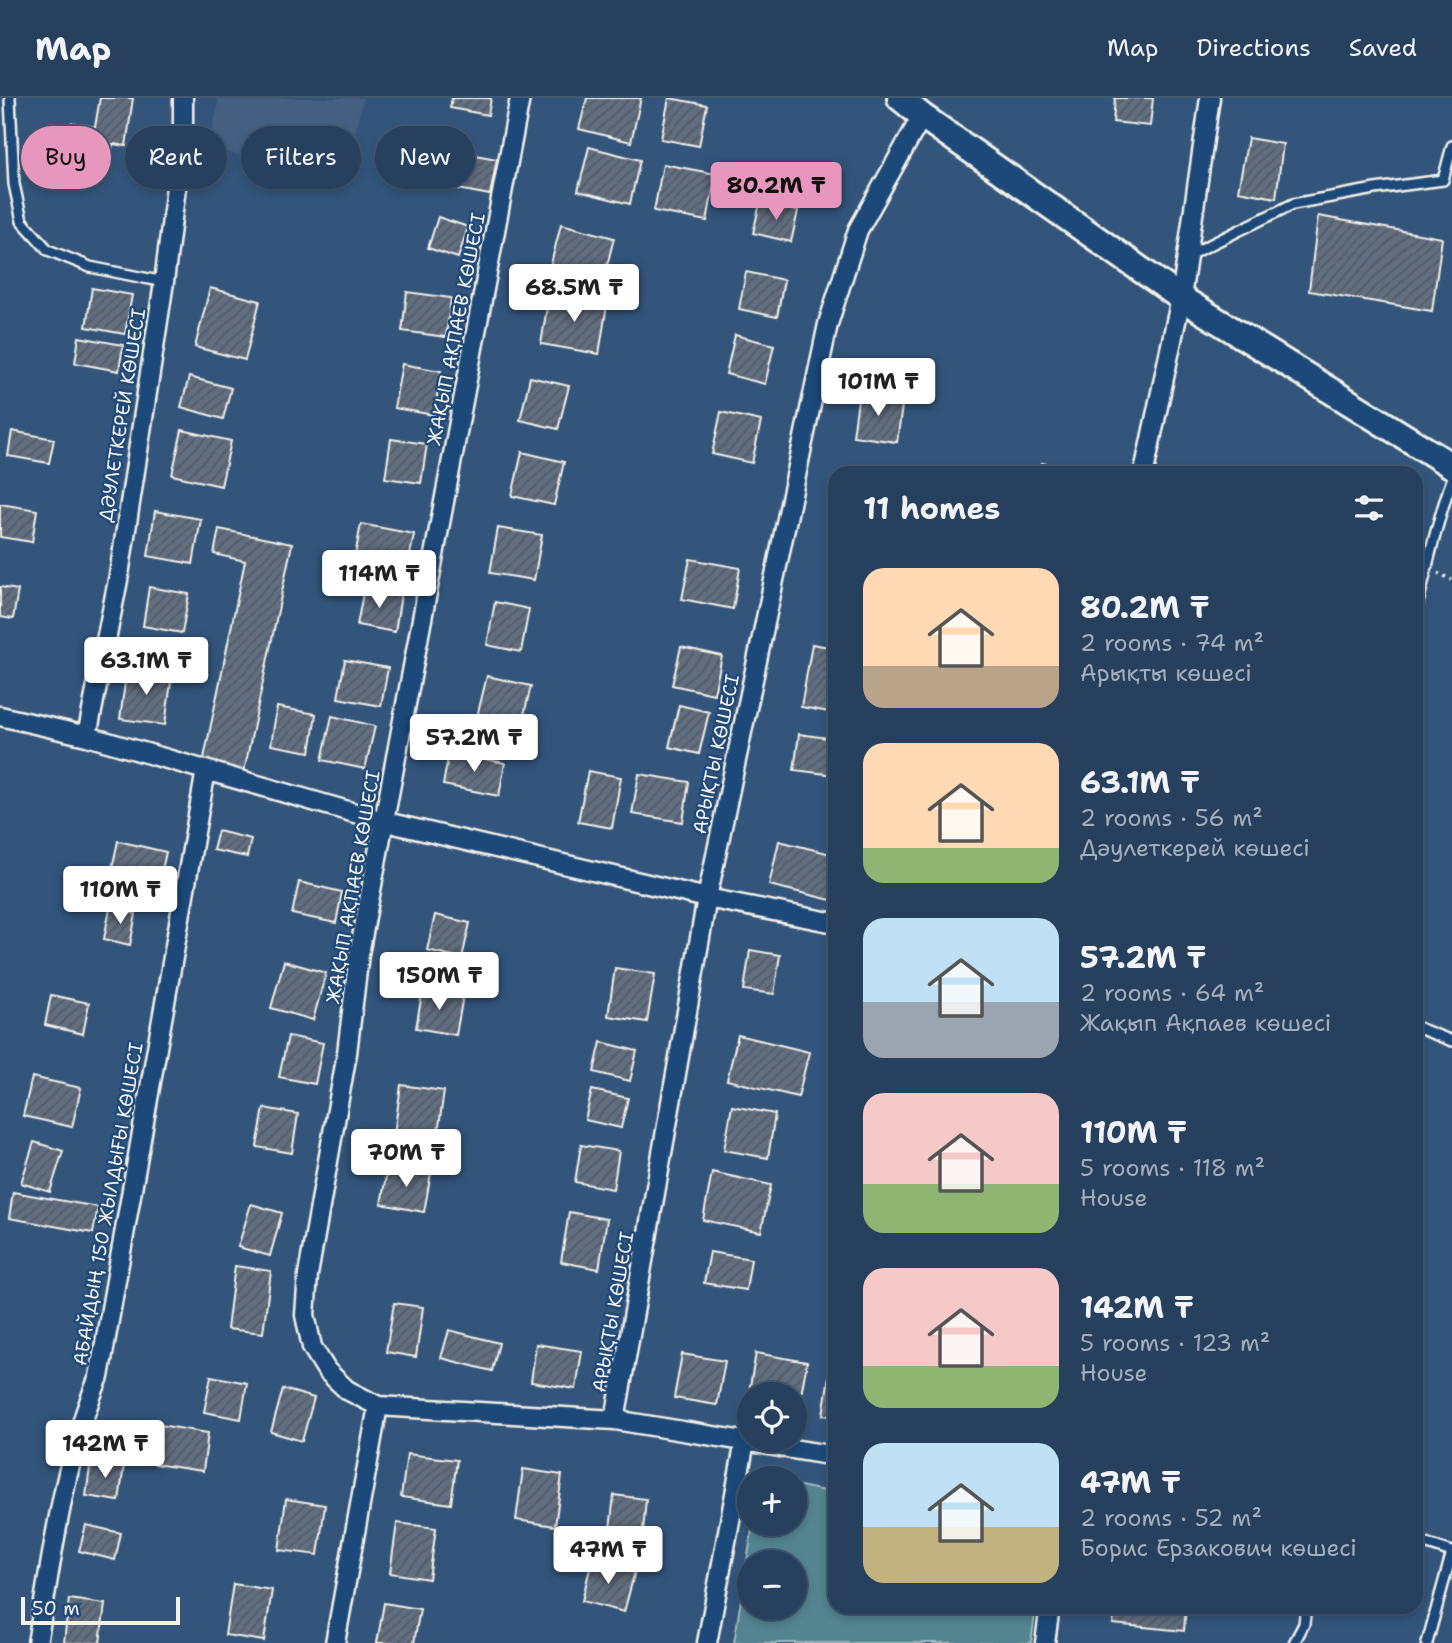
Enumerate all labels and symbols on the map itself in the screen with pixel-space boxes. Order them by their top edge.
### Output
pin: 80.2M ₸ [711,162,841,222]
street label: ЖАҚЫП АҚПАЕВ КӨШЕСІ [421,211,491,447]
pin: 68.5M ₸ [509,264,639,324]
street label: ДӘУЛЕТКЕРЕЙ КӨШЕСІ [93,306,151,524]
pin: 101M ₸ [821,358,935,418]
pin: 114M ₸ [322,550,436,610]
pin: 63.1M ₸ [81,638,211,697]
street label: АРЫҚТЫ КӨШЕСІ [687,672,745,836]
pin: 57.2M ₸ [409,714,539,774]
street label: ЖАҚЫП АҚПАЕВ КӨШЕСІ [320,768,386,1006]
pin: 110M ₸ [63,866,177,926]
pin: 150M ₸ [382,953,496,1012]
street label: АБАЙДЫҢ 150 ЖЫЛДЫҒЫ КӨШЕСІ [67,1040,149,1368]
pin: 70M ₸ [357,1130,455,1189]
street label: АРЫҚТЫ КӨШЕСІ [587,1230,639,1394]
pin: 142M ₸ [48,1420,162,1480]
pin: 47M ₸ [559,1526,657,1586]
scale bar [21,1594,180,1626]

